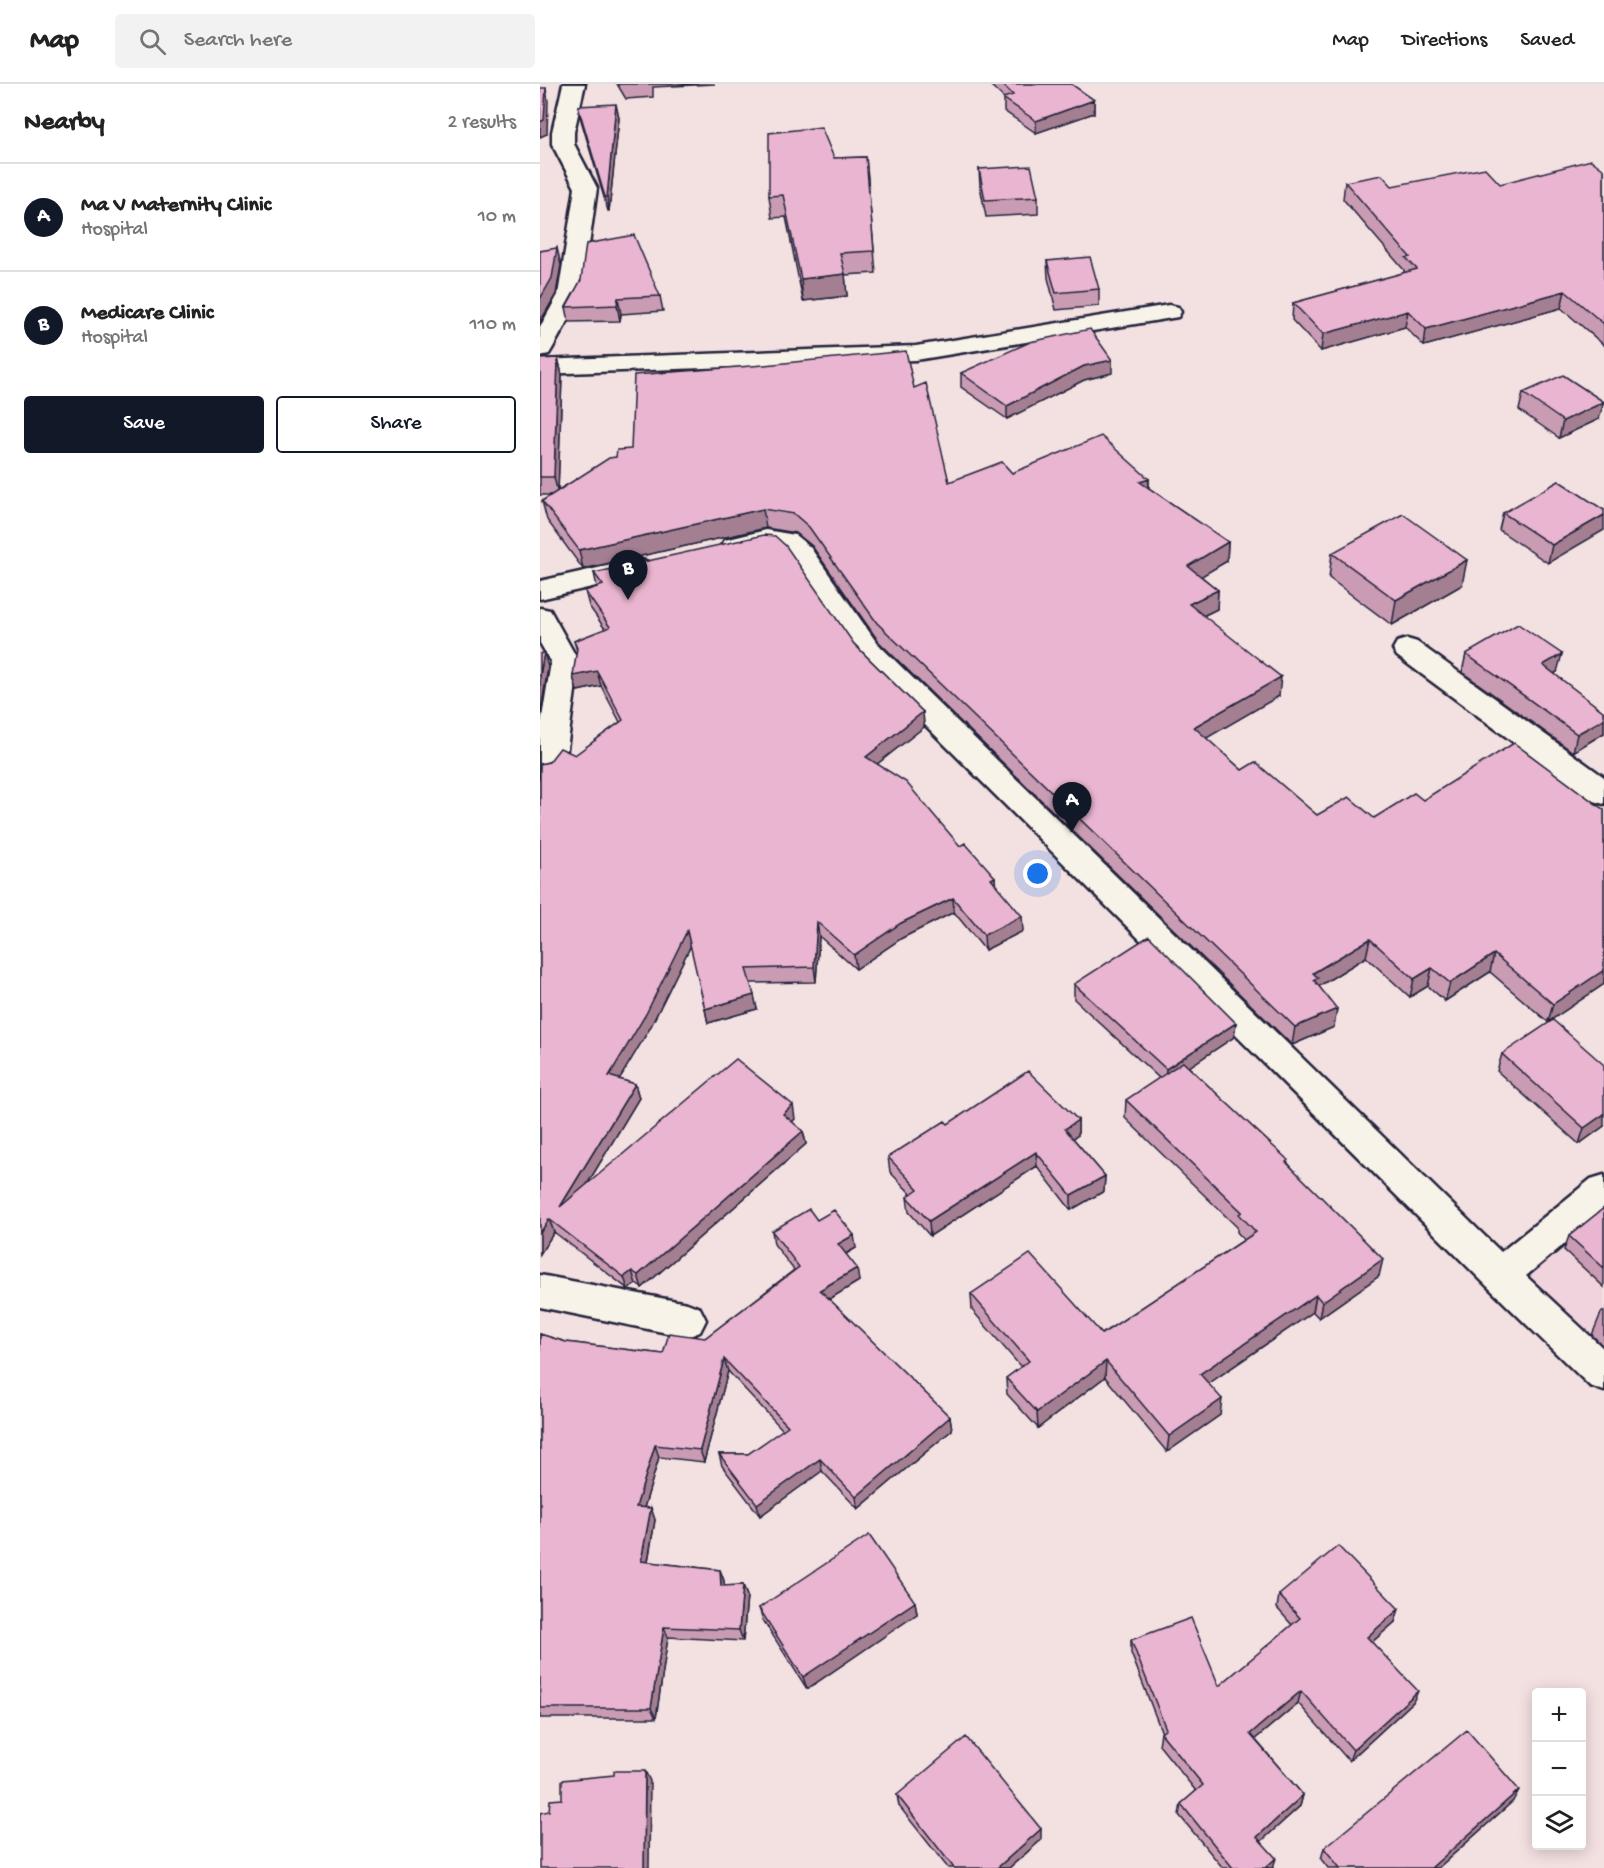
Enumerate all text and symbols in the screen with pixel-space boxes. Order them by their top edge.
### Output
search box [115,14,535,68]
text: Map [30,25,79,58]
icon: search [136,25,169,58]
text: Search here [184,28,292,54]
text: Map [1332,29,1369,54]
text: Directions [1402,29,1487,54]
text: Saved [1520,29,1574,54]
text: Nearby [24,108,105,139]
text: 2 results [447,112,516,135]
text: Ma V Maternity Clinic [81,193,271,219]
text: A [38,206,49,229]
text: 10 m [478,206,516,229]
text: Hospital [81,219,148,242]
text: Medicare Clinic [81,301,214,327]
text: B [38,314,49,337]
text: 110 m [470,314,516,337]
text: Hospital [81,327,148,350]
button: Save [24,396,264,453]
button: Share [276,396,516,453]
pin: B [608,550,647,600]
pin: A [1052,782,1092,832]
your location [1023,859,1052,888]
map controls [1532,1688,1586,1850]
button: + [1532,1688,1586,1742]
button: − [1532,1742,1586,1796]
button: layers [1532,1796,1586,1850]

